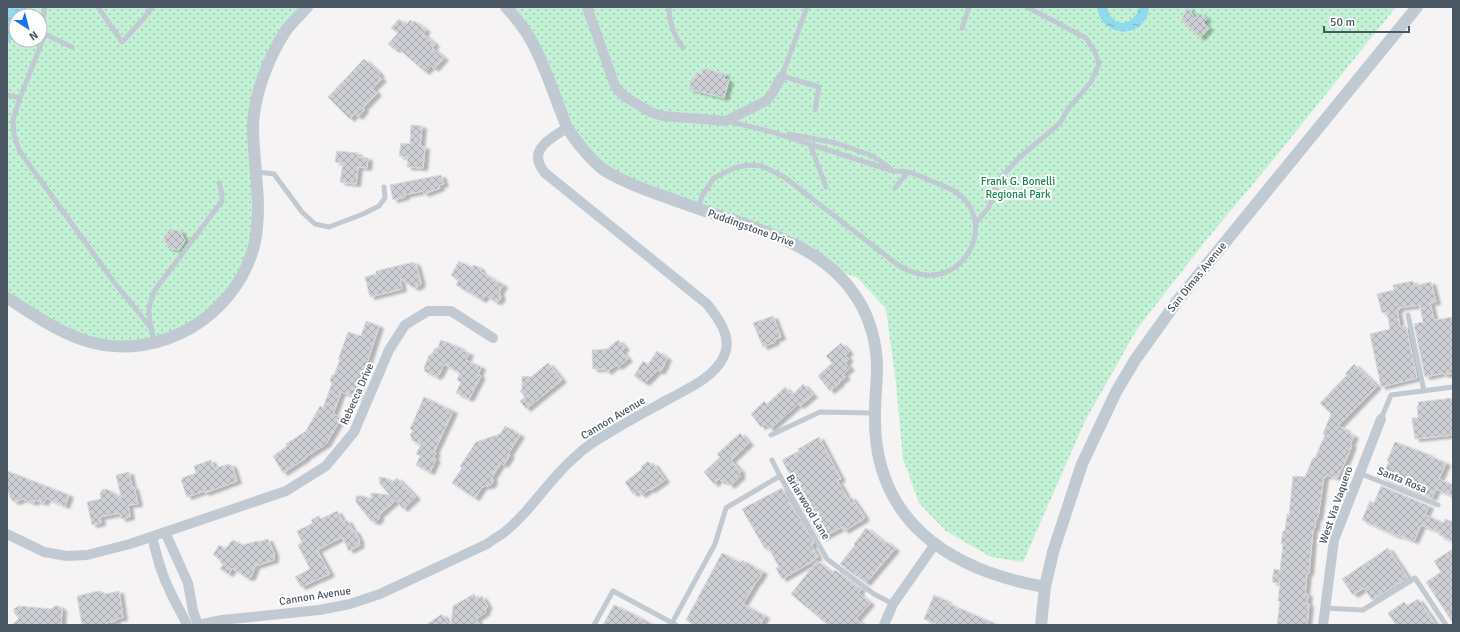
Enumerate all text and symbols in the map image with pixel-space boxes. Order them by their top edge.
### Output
north arrow [8,8,48,48]
scale bar [1324,8,1409,34]
text: 50 m [1330,15,1355,30]
text: N [27,28,41,43]
park label: Frank G. Bonelli Regional Park [981,175,1055,201]
street label: Puddingstone Drive [706,206,796,250]
street label: San Dimas Avenue [1165,239,1229,315]
street label: Rebecca Drive [338,361,376,427]
street label: Cannon Avenue [578,394,648,442]
street label: West Via Vaquero [1317,464,1355,545]
street label: Santa Rosa [1375,464,1429,496]
street label: Briarwood Lane [783,472,833,542]
street label: Cannon Avenue [278,584,352,608]

